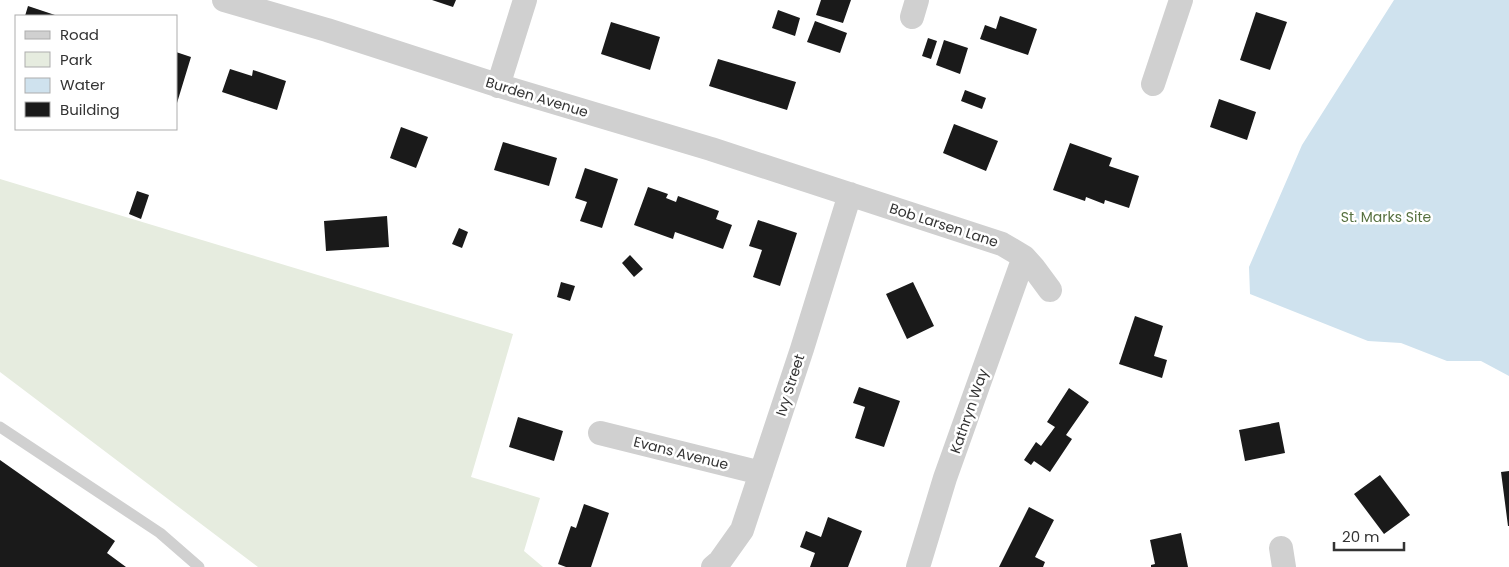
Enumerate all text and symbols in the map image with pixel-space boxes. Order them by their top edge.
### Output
legend [15,15,178,130]
text: Road [60,24,99,45]
text: Park [60,49,92,70]
street label: Burden Avenue [483,72,591,122]
text: Water [60,74,106,95]
text: Building [60,99,120,120]
street label: Bob Larsen Lane [887,198,1001,252]
park label: St. Marks Site [1341,207,1432,227]
street label: Ivy Street [771,352,809,418]
street label: Kathryn Way [945,366,993,456]
street label: Evans Avenue [631,432,731,475]
scale bar [1334,520,1404,552]
text: 20 m [1342,526,1380,547]

